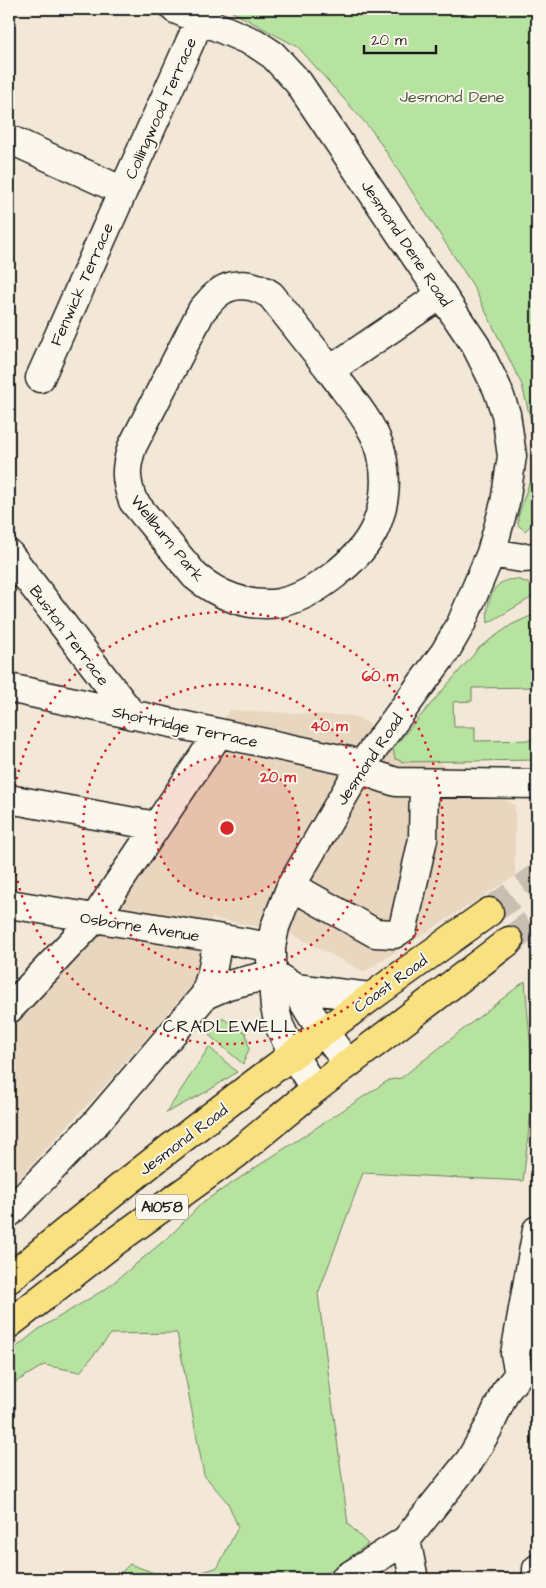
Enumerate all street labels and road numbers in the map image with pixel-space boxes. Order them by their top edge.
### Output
street label: Collingwood Terrace [120,34,203,183]
street label: Jesmond Dene Road [356,176,457,311]
street label: Fenwick Terrace [45,219,119,349]
street label: Wellburn Park [125,490,209,587]
street label: Buston Terrace [24,581,114,691]
street label: Shortridge Terrace [110,701,260,754]
street label: Jesmond Road [331,709,409,810]
street label: Osborne Avenue [79,907,201,947]
street label: Coast Road [349,950,432,1018]
street label: Jesmond Road [135,1099,233,1180]
road number: A1058 [136,1194,188,1220]

